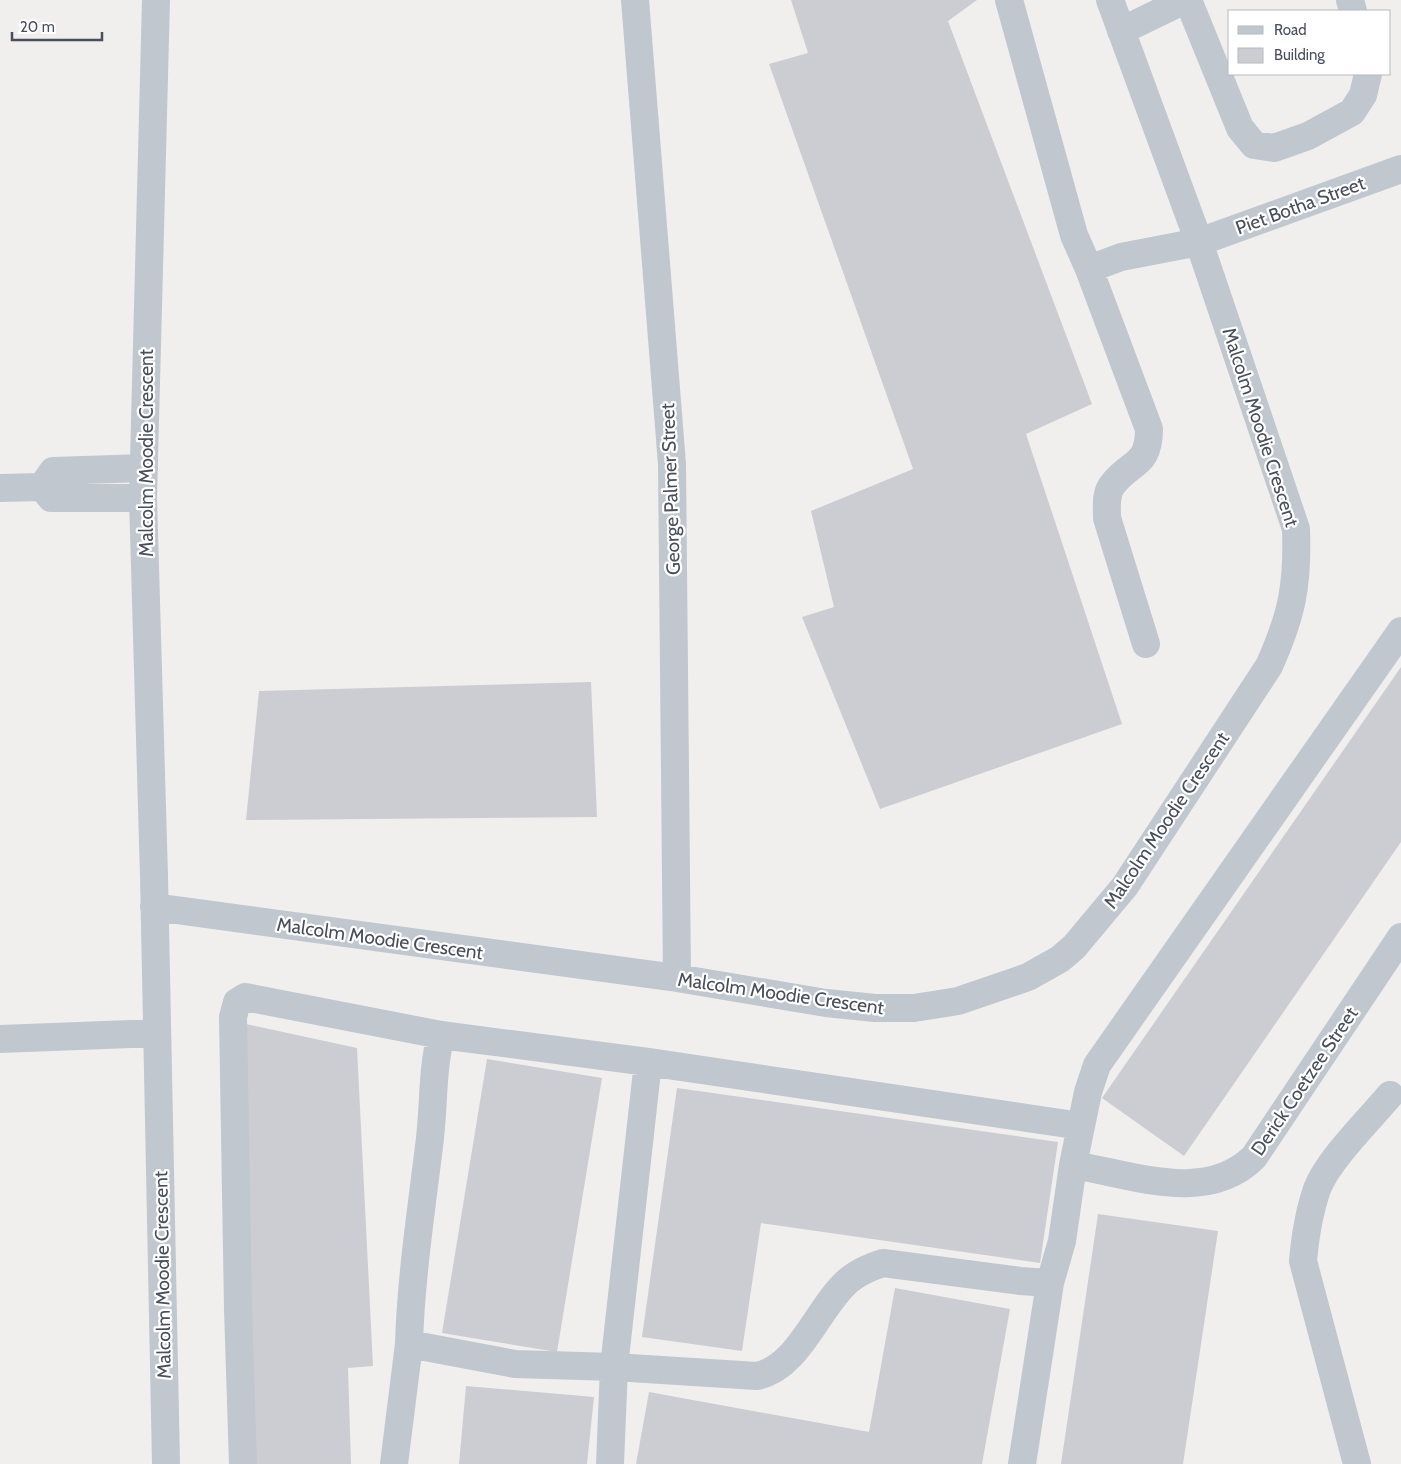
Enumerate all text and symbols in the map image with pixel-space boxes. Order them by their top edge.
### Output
scale bar [12,10,102,42]
legend [1228,10,1391,75]
text: 20 m [20,18,55,36]
text: Road [1274,21,1307,39]
text: Building [1274,46,1325,64]
street label: Piet Botha Street [1232,171,1368,239]
street label: Malcolm Moodie Crescent [1217,325,1304,530]
street label: Malcolm Moodie Crescent [135,348,158,557]
street label: George Palmer Street [656,402,685,575]
street label: Malcolm Moodie Crescent [1099,727,1234,913]
street label: Malcolm Moodie Crescent [275,913,485,964]
street label: Malcolm Moodie Crescent [676,968,886,1019]
street label: Derick Coetzee Street [1246,1002,1363,1160]
street label: Malcolm Moodie Crescent [149,1170,176,1379]

